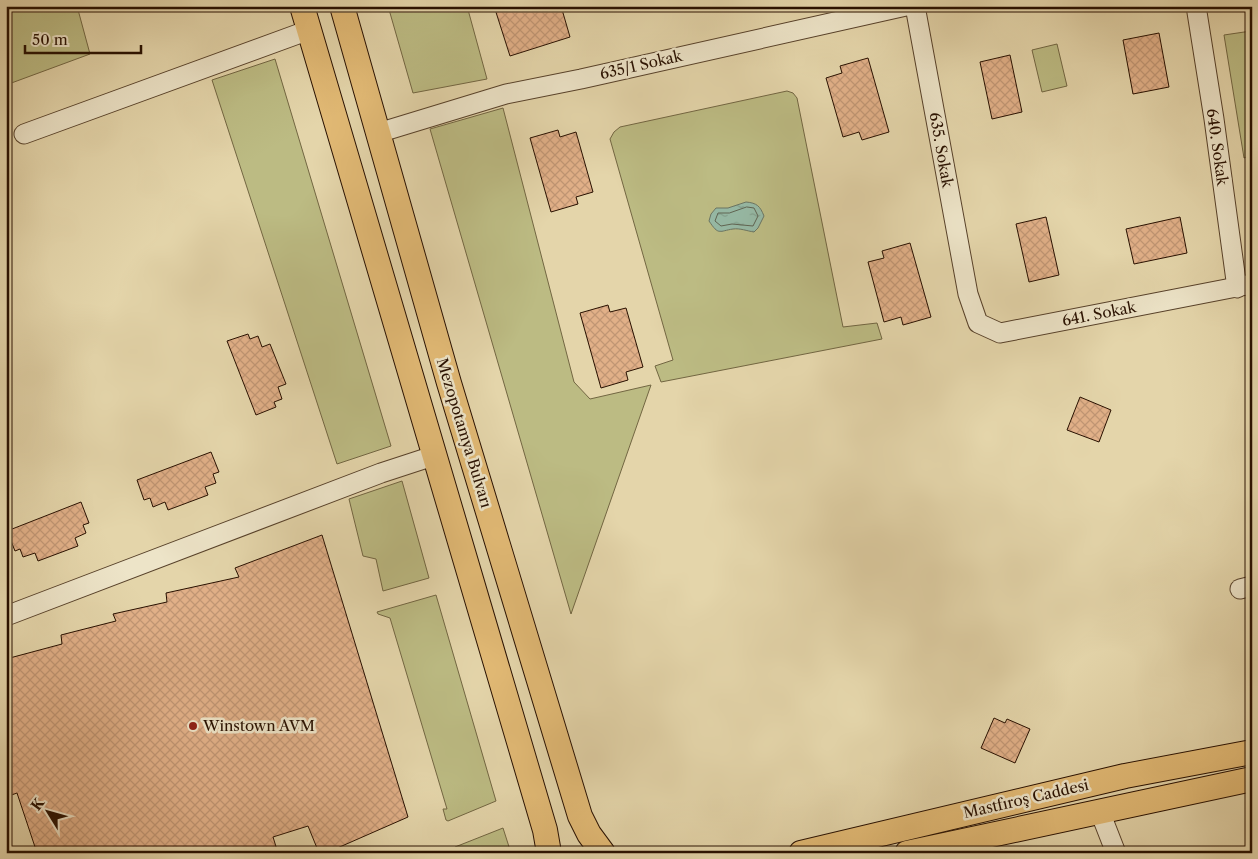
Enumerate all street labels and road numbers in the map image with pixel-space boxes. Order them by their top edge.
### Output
street label: 635/1 Sokak [598,46,685,83]
street label: 640. Sokak [1203,107,1232,188]
street label: 635. Sokak [926,111,958,190]
street label: 641. Sokak [1060,297,1139,330]
street label: Mezopotamya Bulvarı [433,356,496,510]
street label: Mastfıroş Caddesi [961,775,1091,822]

